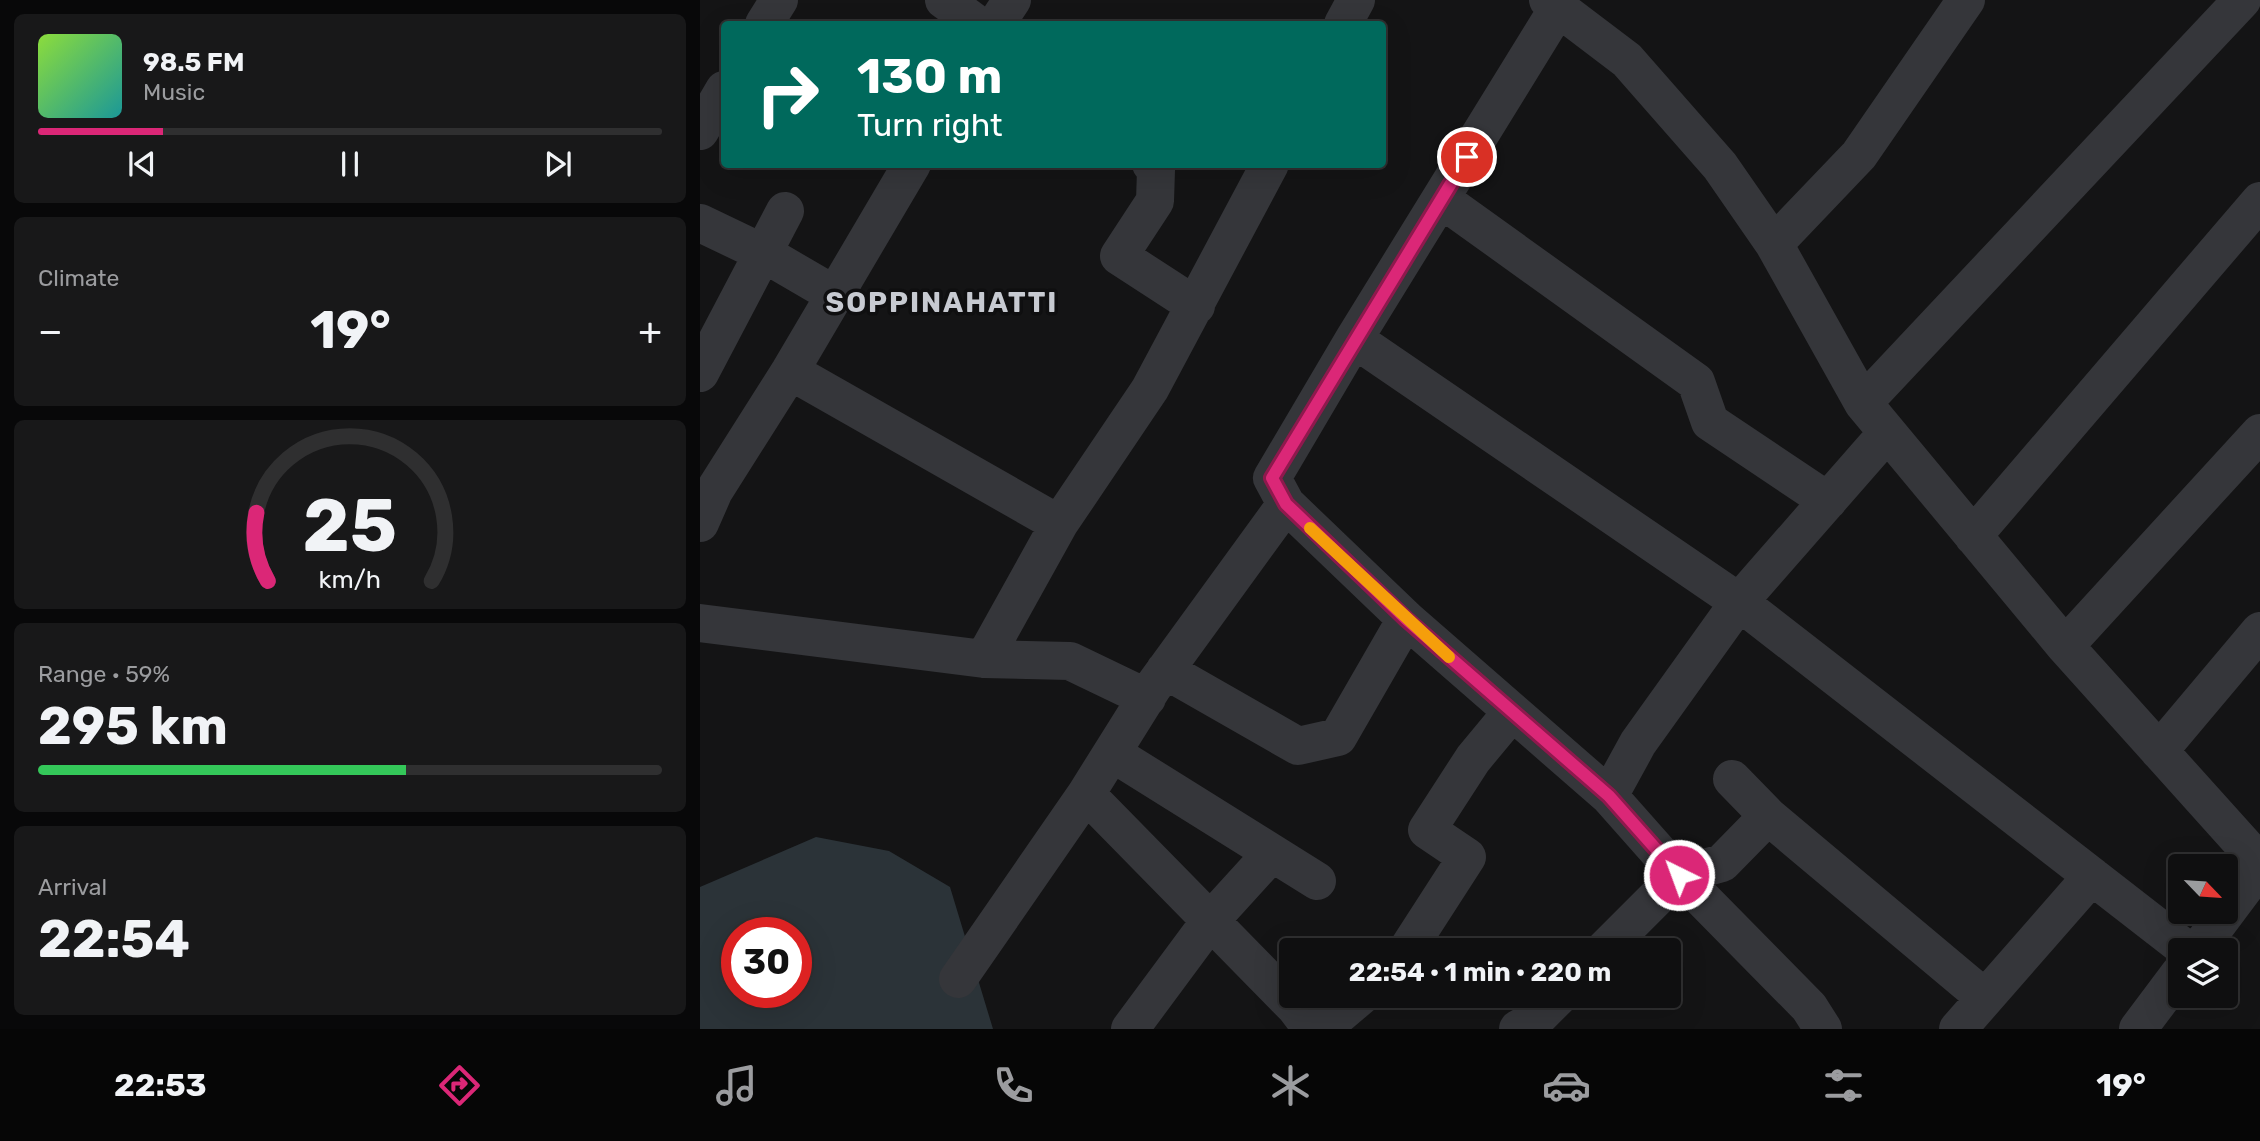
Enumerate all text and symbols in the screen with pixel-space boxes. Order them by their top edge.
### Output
text: 98.5 FM [143,47,244,78]
text: 130 m [857,47,1002,105]
icon: right [742,49,833,140]
text: Music [143,78,205,106]
text: Turn right [857,106,1002,144]
pin [1437,127,1497,187]
icon: arrive [1448,138,1486,176]
icon: previous [123,145,161,183]
icon: pause [331,145,369,183]
icon: next [539,145,577,183]
text: Climate [38,264,119,292]
district label: SOPPINAHATTI [826,286,1058,319]
text: 19° [310,299,391,361]
text: − [38,308,63,354]
text: + [638,308,662,354]
text: 25 [303,483,397,569]
text: km/h [319,564,381,593]
text: Range · 59% [38,660,170,688]
text: 295 km [38,695,228,757]
position arrow [1642,838,1716,912]
north arrow [2168,854,2238,924]
map controls [2168,854,2238,1008]
text: Arrival [38,873,107,901]
text: 22:54 [38,908,190,970]
speed limit sign: 30 [721,917,812,1008]
button: layers [2168,938,2238,1008]
text: 22:54 · 1 min · 220 m [1349,957,1611,988]
icon: directions [435,1061,484,1110]
icon: music [712,1061,761,1110]
icon: phone [989,1061,1038,1110]
icon: climate [1266,1061,1315,1110]
icon: car [1542,1061,1591,1110]
icon: filters [1819,1061,1868,1110]
text: 22:53 [114,1066,207,1104]
text: 19° [2096,1066,2146,1104]

